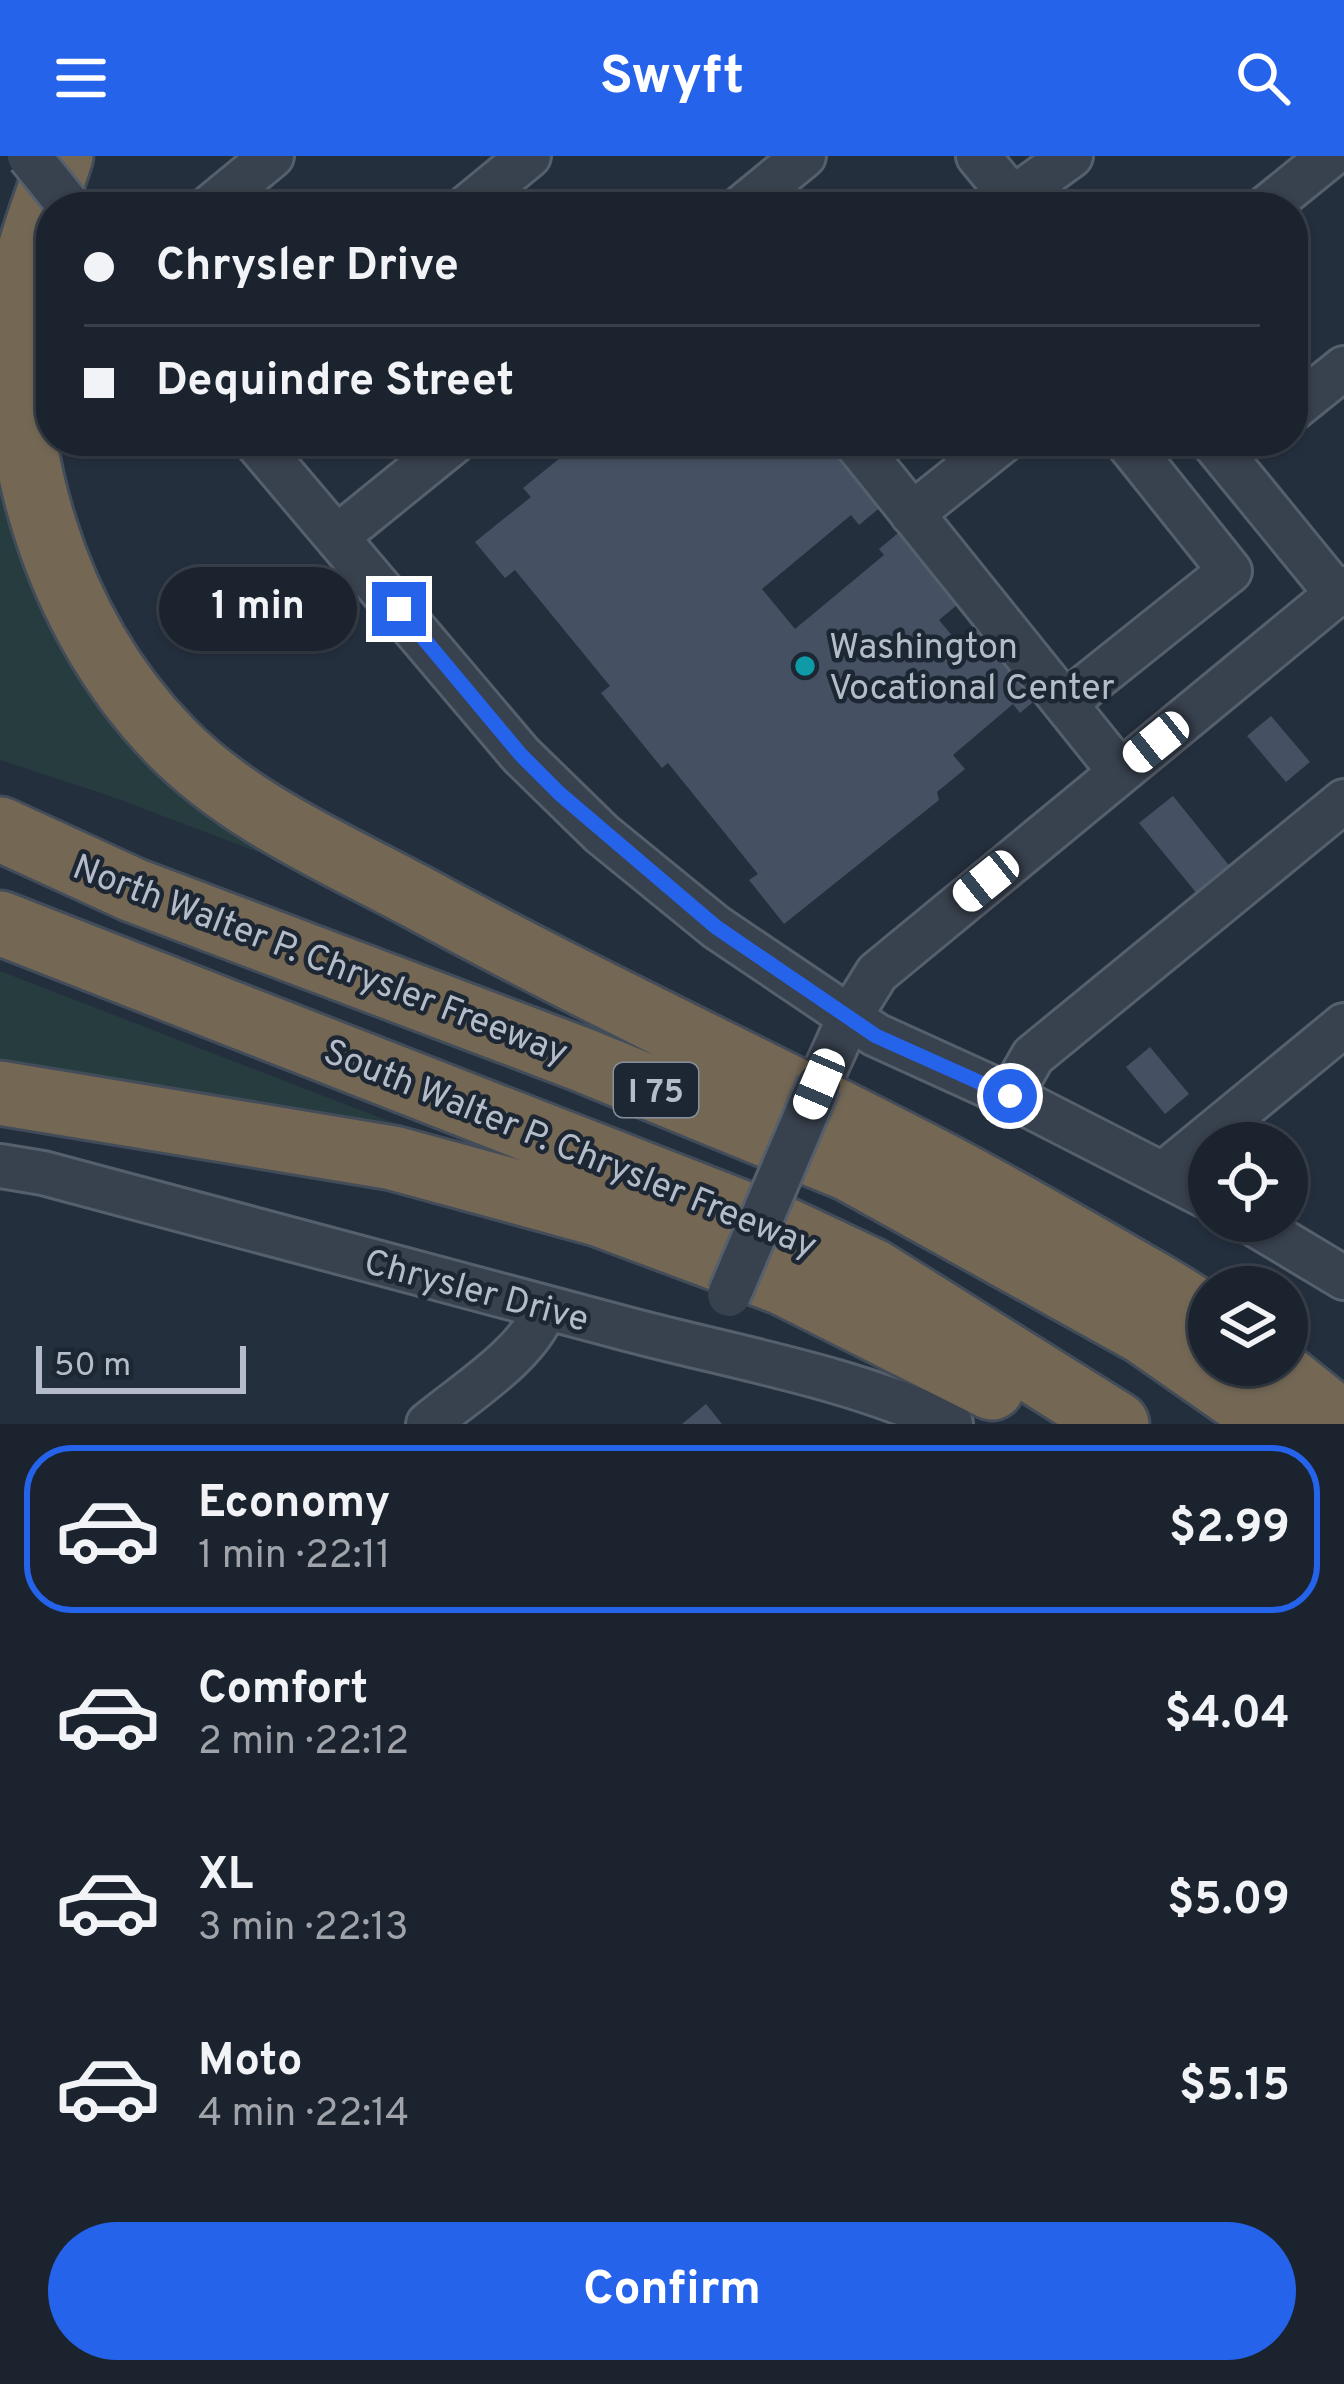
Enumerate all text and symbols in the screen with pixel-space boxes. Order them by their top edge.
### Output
text: Swyft [600,44,744,113]
icon: menu [48,45,114,111]
icon: search [1230,45,1296,111]
text: Chrysler Drive [156,239,459,296]
text: Dequindre Street [156,354,514,411]
callout: 1 min [159,567,357,651]
route end [372,582,426,636]
text: 1 min [211,584,305,633]
place label: Washington Vocational Center [829,626,1115,713]
marker: Washington Vocational Center [792,653,818,679]
car [1117,705,1195,779]
car [947,844,1025,918]
street label: North Walter P. Chrysler Freeway [65,846,574,1078]
street label: South Walter P. Chrysler Freeway [316,1030,823,1271]
car [788,1044,850,1124]
road number: I 75 [614,1063,698,1117]
route start [983,1069,1037,1123]
map controls [1188,1122,1308,1386]
button: locate [1188,1122,1308,1242]
street label: Chrysler Drive [359,1241,593,1345]
button: layers [1188,1266,1308,1386]
scale bar [36,1340,246,1393]
text: 50 m [54,1346,131,1388]
icon: car [54,1475,162,1583]
text: Economy [198,1476,390,1533]
text: $2.99 [1169,1501,1290,1558]
text: 1 min · 22:11 [198,1533,391,1582]
icon: car [54,1661,162,1769]
text: Comfort [198,1662,368,1719]
text: $4.04 [1165,1687,1290,1744]
text: 2 min · 22:12 [198,1719,409,1768]
icon: car [54,1847,162,1955]
text: XL [198,1848,253,1905]
text: $5.09 [1167,1873,1290,1930]
text: 3 min · 22:13 [198,1905,408,1954]
icon: car [54,2033,162,2141]
text: Moto [198,2034,302,2091]
text: $5.15 [1179,2059,1290,2116]
text: 4 min · 22:14 [198,2091,409,2140]
button: Confirm [48,2222,1296,2360]

